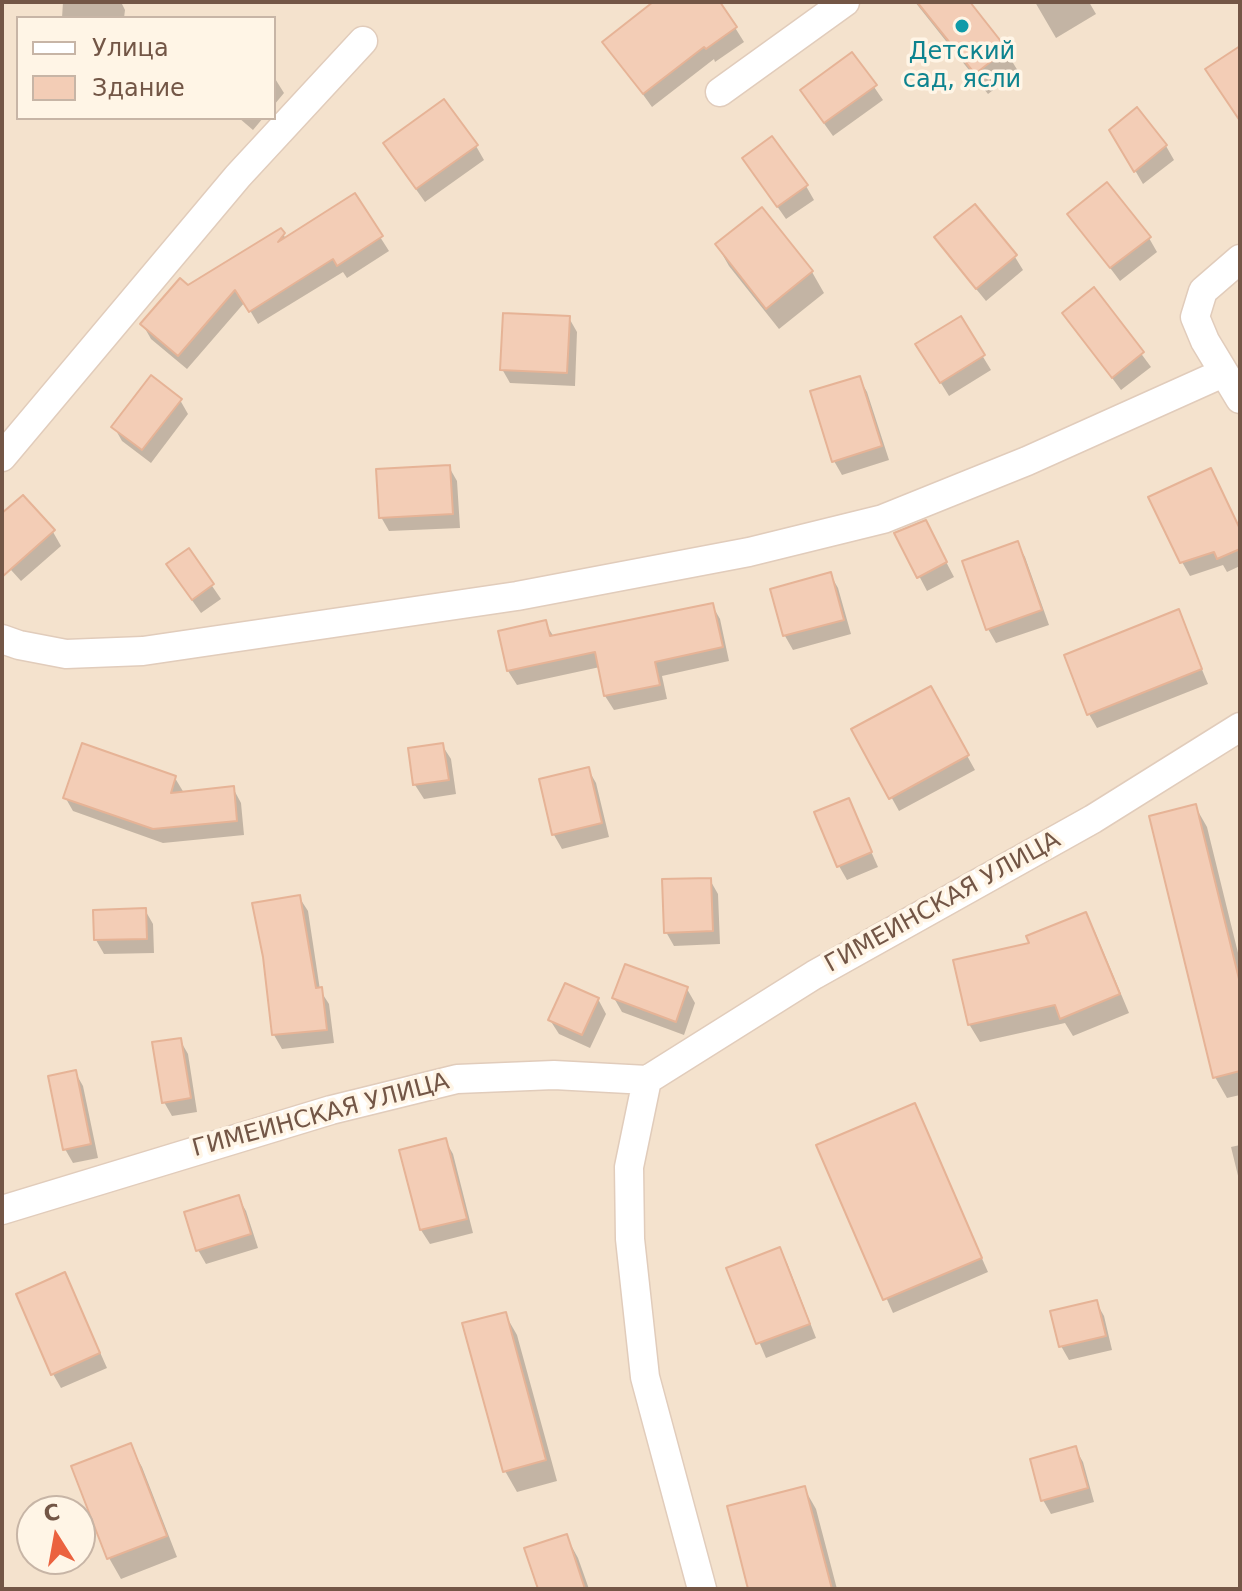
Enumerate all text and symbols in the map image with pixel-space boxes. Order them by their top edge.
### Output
legend [16,16,276,120]
marker: Детский сад, ясли [953,17,971,35]
text: Улица [92,34,169,62]
place label: Детский сад, ясли [903,39,1021,95]
text: Здание [92,74,185,102]
street label: ГИМЕИНСКАЯ УЛИЦА [820,826,1066,980]
street label: ГИМЕИНСКАЯ УЛИЦА [189,1068,453,1164]
north arrow [16,1495,96,1575]
text: С [41,1499,62,1527]

